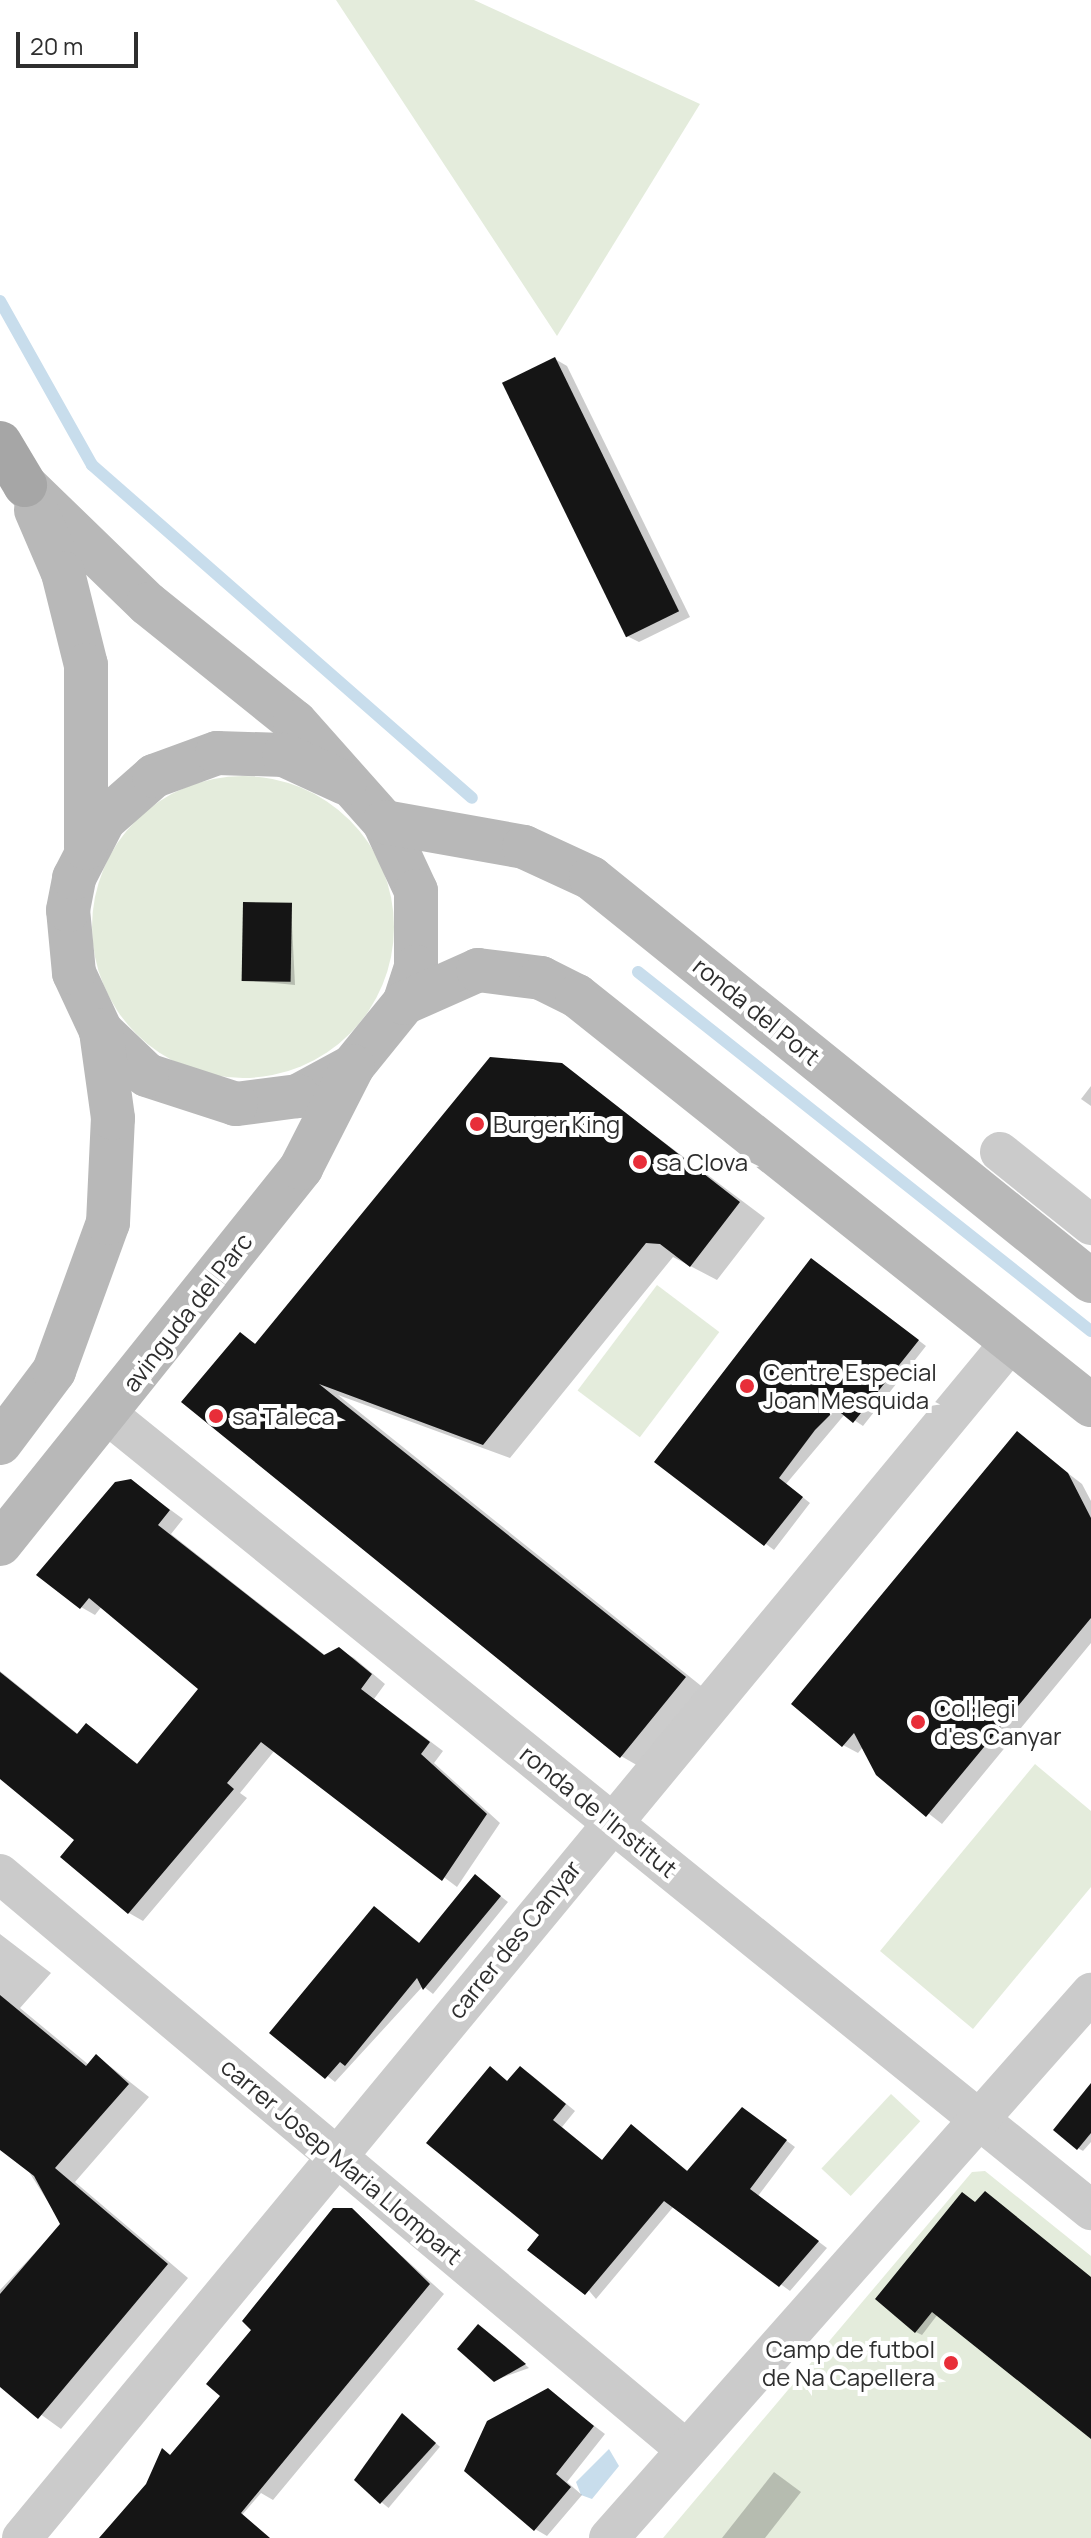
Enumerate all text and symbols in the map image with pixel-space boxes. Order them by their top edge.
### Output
scale bar [20,16,142,66]
text: 20 m [30,29,83,62]
street label: ronda del Port [688,951,826,1071]
place label: Burger King [493,1110,620,1138]
marker: Burger King [468,1115,486,1133]
place label: sa Clova [656,1148,748,1176]
marker: sa Clova [631,1153,649,1171]
street label: avinguda del Parc [116,1227,258,1397]
place label: Centre Especial Joan Mesquida [763,1358,937,1414]
marker: Centre Especial Joan Mesquida [738,1377,756,1395]
place label: sa Taleca [232,1402,335,1430]
marker: sa Taleca [207,1407,225,1425]
place label: Col·legi d'es Canyar [934,1694,1062,1750]
marker: Col·legi d'es Canyar [909,1713,927,1731]
street label: ronda de l'Institut [515,1739,683,1883]
street label: carrer des Canyar [441,1854,587,2024]
street label: carrer Josep Maria Llompart [216,2052,468,2270]
place label: Camp de futbol de Na Capellera [762,2335,935,2391]
marker: Camp de futbol de Na Capellera [942,2354,960,2372]

